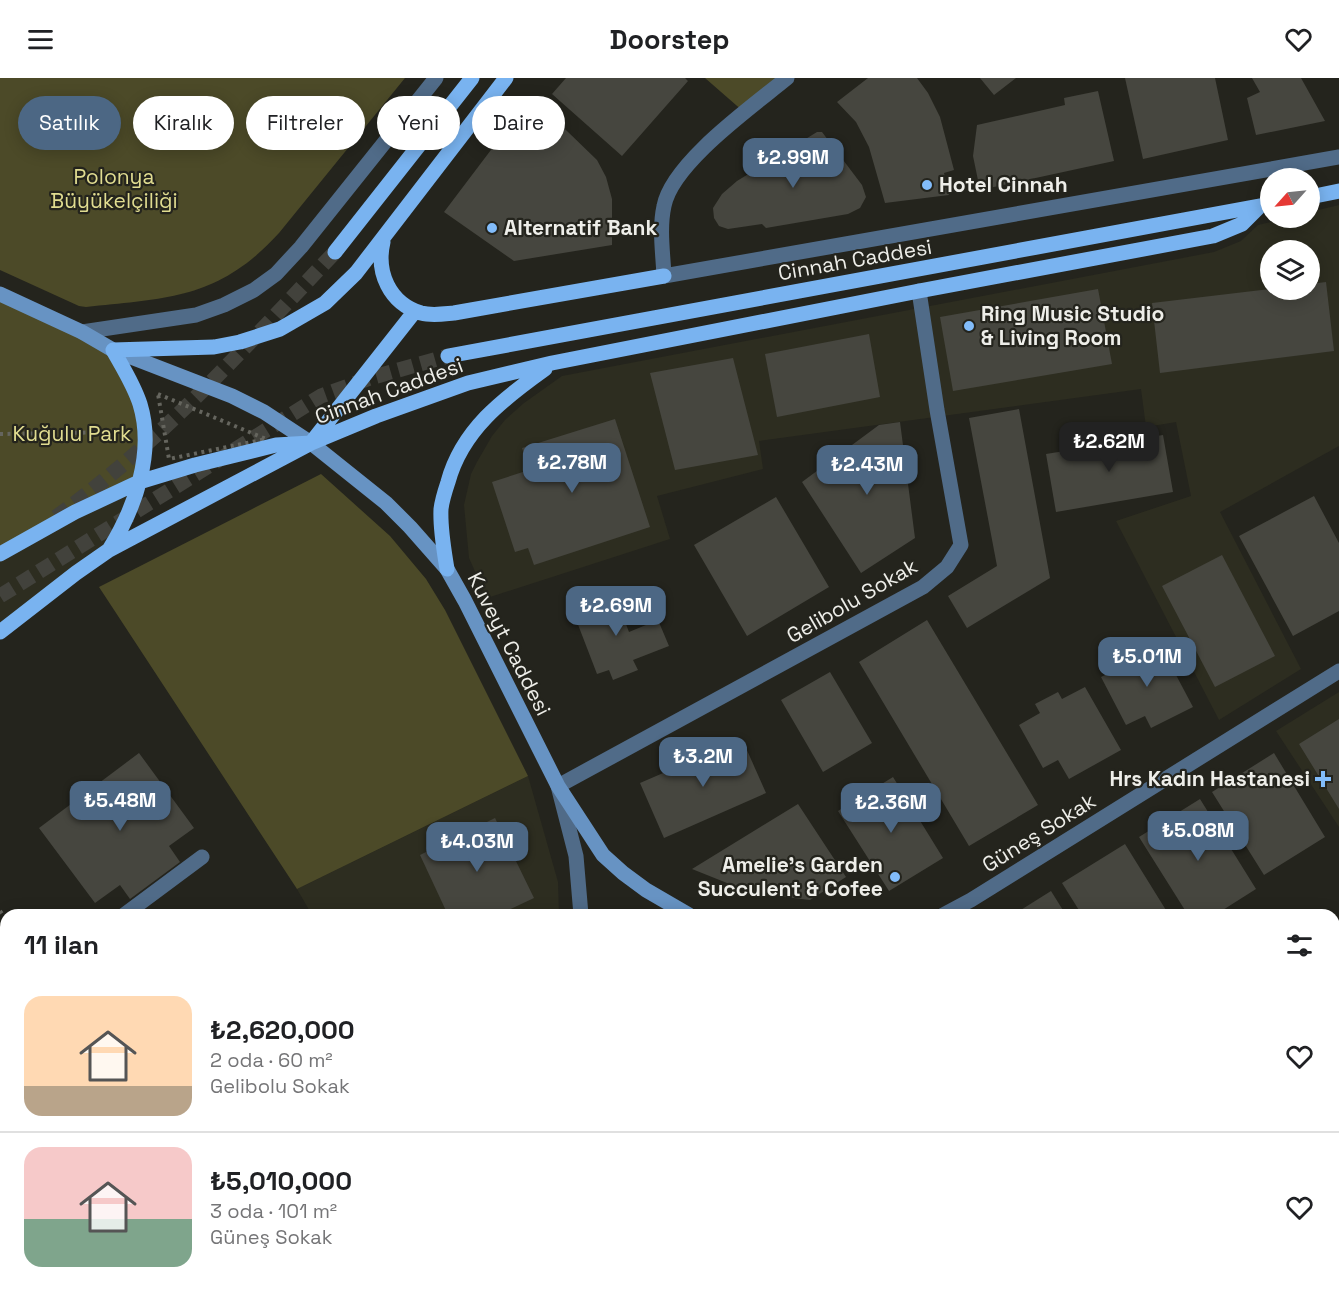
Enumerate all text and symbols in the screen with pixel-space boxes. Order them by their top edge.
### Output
text: Doorstep [610,22,729,57]
icon: menu [24,23,57,56]
icon: heart [1282,23,1315,56]
chip: Satılık [18,96,121,150]
chip: Kiralık [133,96,234,150]
chip: Filtreler [246,96,365,150]
chip: Yeni [377,96,460,150]
chip: Daire [472,96,565,150]
pin: ₺2.99M [744,138,842,189]
text: ₺2.99M [757,144,829,170]
park label: Polonya Büyükelçiliği [50,163,178,214]
north arrow [1260,168,1320,228]
map controls [1260,168,1320,300]
place label: Hotel Cinnah [939,171,1068,198]
marker: Hotel Cinnah [920,178,934,192]
place label: Alternatif Bank [504,214,658,241]
marker: Alternatif Bank [485,221,499,235]
street label: Cinnah Caddesi [776,233,934,286]
button: layers [1260,240,1320,300]
place label: Ring Music Studio & Living Room [981,300,1164,351]
marker: Ring Music Studio & Living Room [962,319,976,333]
street label: Cinnah Caddesi [311,351,467,430]
park label: Kuğulu Park [13,420,131,447]
pin: ₺2.62M [1060,422,1158,473]
text: ₺2.62M [1073,428,1145,454]
pin: ₺2.78M [523,443,621,494]
pin: ₺2.43M [818,445,916,496]
text: ₺2.78M [537,449,607,475]
text: ₺2.43M [831,451,903,477]
street label: Gelibolu Sokak [781,552,922,649]
street label: Kuveyt Caddesi [462,567,557,720]
pin: ₺2.69M [567,586,665,637]
text: ₺2.69M [580,592,652,618]
pin: ₺5.01M [1098,637,1196,688]
text: ₺5.01M [1112,643,1182,669]
pin: ₺3.2M [661,737,745,788]
text: ₺3.2M [673,743,733,769]
place label: Hrs Kadın Hastanesi [1110,765,1310,792]
marker: Hrs Kadın Hastanesi [1314,770,1332,788]
pin: ₺5.48M [71,781,169,832]
pin: ₺2.36M [842,783,940,834]
text: ₺5.48M [84,787,156,813]
street label: Güneş Sokak [977,787,1100,878]
text: ₺2.36M [855,789,927,815]
pin: ₺5.08M [1149,811,1247,862]
text: ₺5.08M [1162,817,1234,843]
pin: ₺4.03M [428,822,526,873]
text: ₺4.03M [440,828,514,854]
place label: Amelie's Garden Succulent & Cofee [698,851,883,902]
marker: Amelie's Garden Succulent & Cofee [888,870,902,884]
text: 11 ilan [24,928,99,962]
icon: filters [1283,929,1316,962]
text: ₺2,620,000 [210,1013,355,1047]
icon: home [72,1020,144,1092]
icon: heart [1283,1040,1316,1073]
text: 2 oda · 60 m² [210,1047,333,1073]
text: Gelibolu Sokak [210,1073,350,1099]
text: ₺5,010,000 [210,1164,352,1198]
icon: home [72,1171,144,1243]
icon: heart [1283,1191,1316,1224]
text: 3 oda · 101 m² [210,1198,337,1224]
text: Güneş Sokak [210,1224,333,1250]

